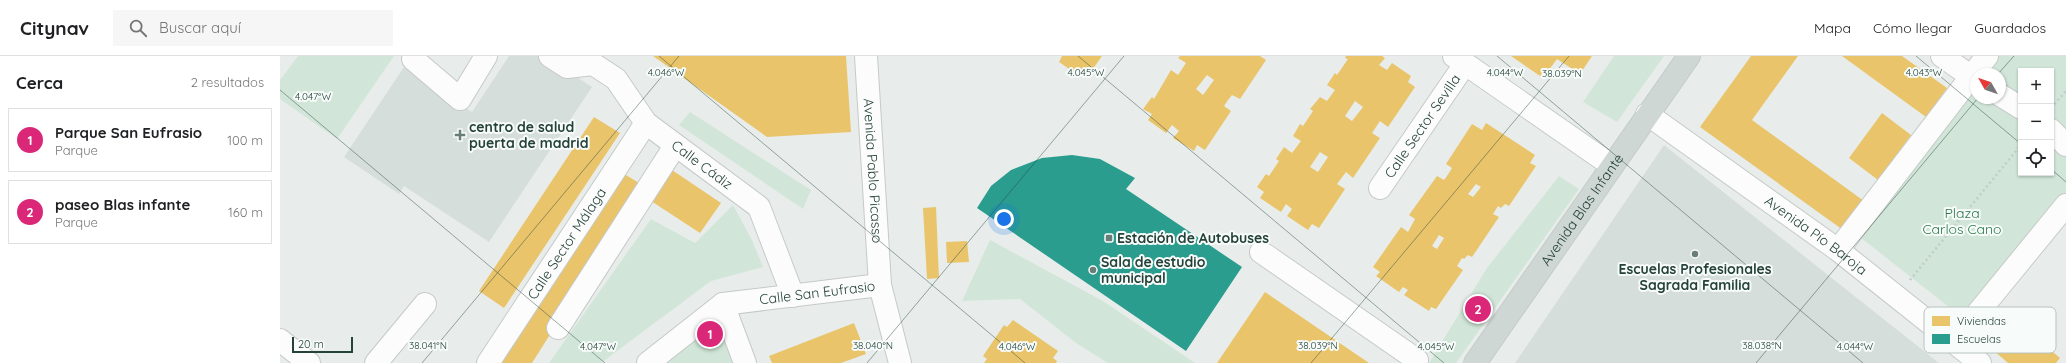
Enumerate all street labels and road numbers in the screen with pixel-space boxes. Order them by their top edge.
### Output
street label: Calle Sector Sevilla [1380,71,1464,182]
street label: Avenida Pablo Picasso [860,98,886,244]
street label: Calle Cádiz [668,136,736,193]
street label: Avenida Blas Infante [1537,150,1627,269]
street label: Calle Sector Málaga [523,184,610,303]
street label: Avenida Pío Baroja [1761,192,1871,279]
street label: Calle San Eufrasio [758,277,876,309]

